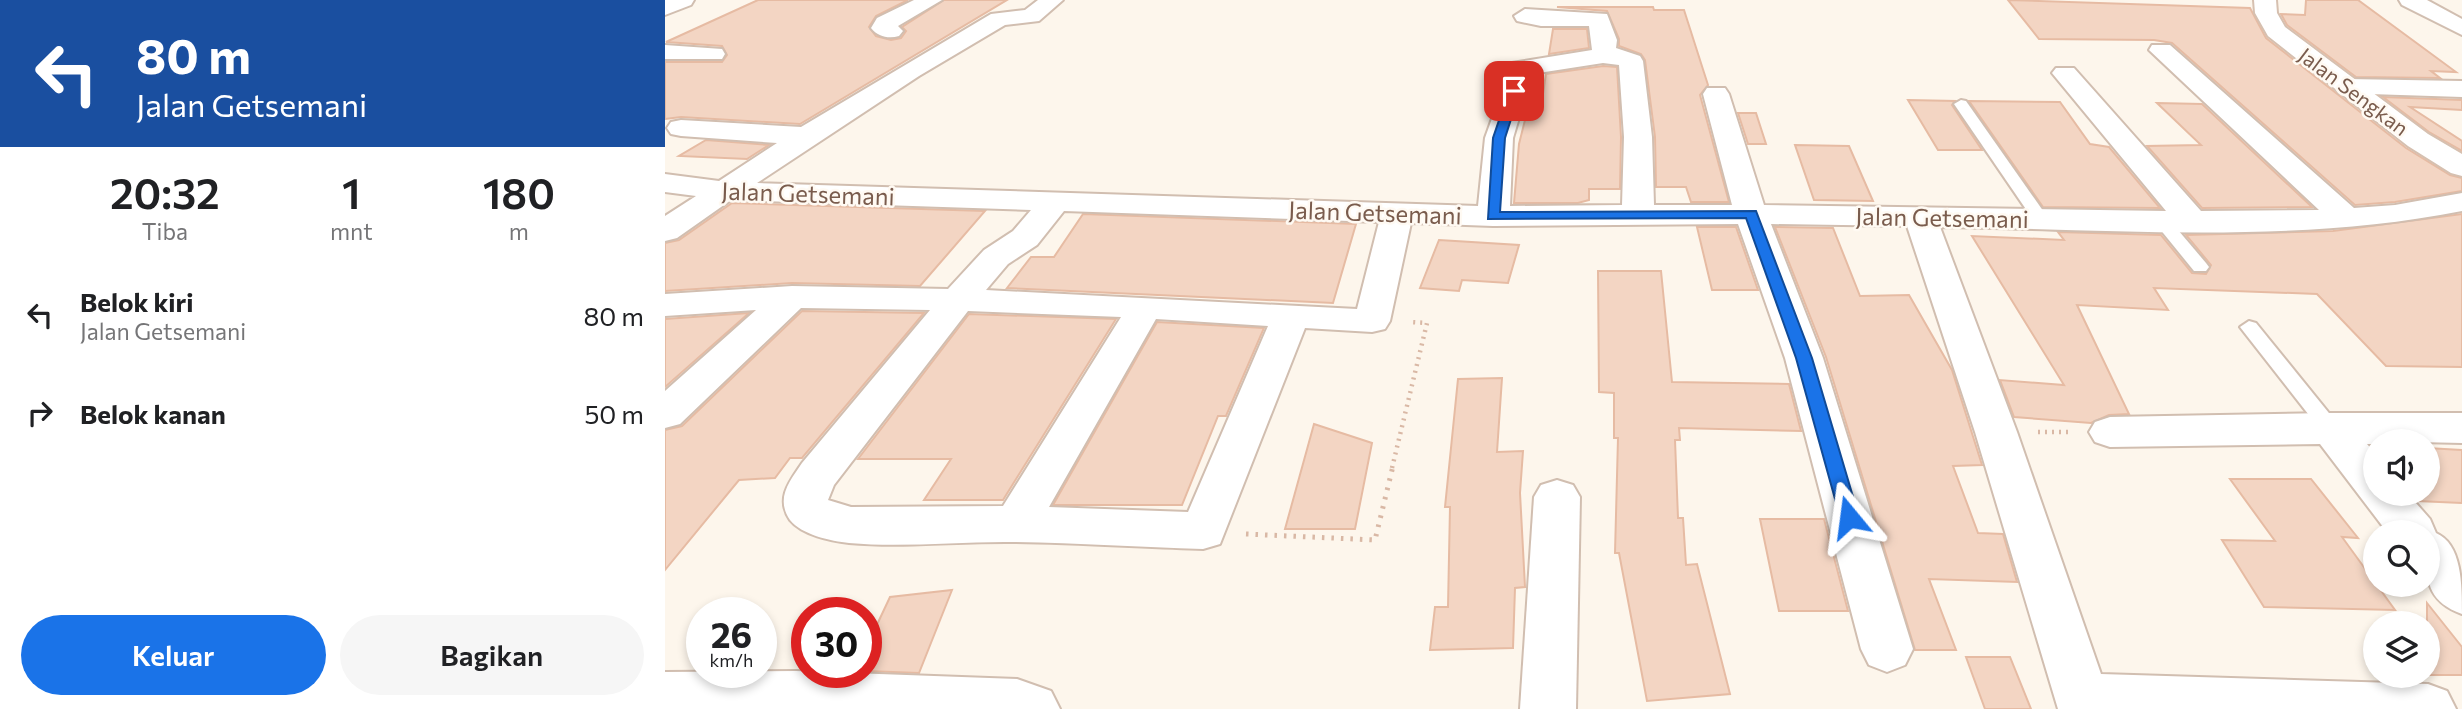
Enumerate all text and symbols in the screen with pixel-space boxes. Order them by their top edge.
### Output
text: 80 m [136,24,251,84]
icon: left [21,28,112,119]
street label: Jalan Sengkan [2294,42,2414,140]
pin [1484,61,1544,121]
icon: arrive [1495,72,1533,110]
text: Jalan Getsemani [136,84,367,124]
text: 20:32 [110,166,220,218]
text: 1 [342,166,361,218]
text: 180 [483,166,555,218]
street label: Jalan Getsemani [721,175,895,211]
street label: Jalan Getsemani [1288,194,1462,230]
street label: Jalan Getsemani [1855,201,2029,233]
text: Tiba [142,217,188,245]
text: mnt [330,217,373,245]
text: m [509,217,529,245]
text: Belok kiri [80,286,194,317]
icon: left [21,296,59,334]
text: 80 m [584,300,644,331]
text: Jalan Getsemani [80,317,246,345]
icon: right [21,394,59,432]
text: Belok kanan [80,398,226,429]
text: 50 m [584,398,644,429]
map controls [2363,429,2440,688]
button: sound [2363,429,2440,506]
position arrow [1812,480,1886,554]
button: search [2363,520,2440,597]
speed limit sign: 30 [791,597,882,688]
button: layers [2363,611,2440,688]
text: 26 [711,612,752,655]
button: Keluar [21,615,326,695]
button: Bagikan [340,615,644,695]
text: km/h [710,649,753,671]

